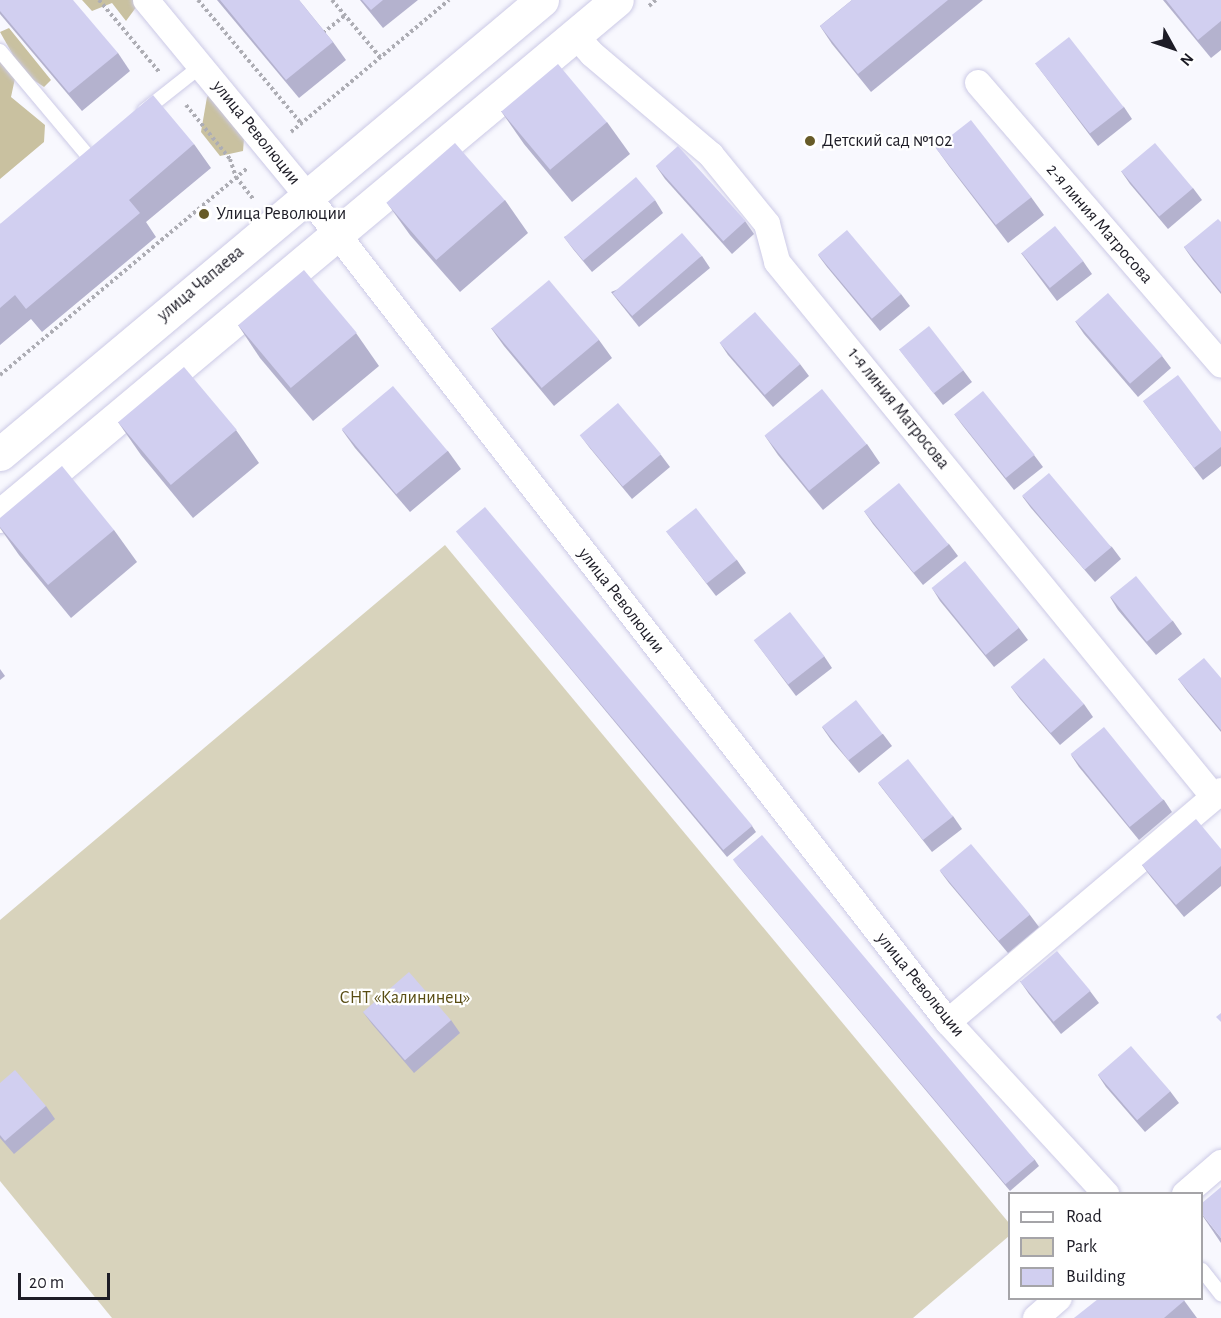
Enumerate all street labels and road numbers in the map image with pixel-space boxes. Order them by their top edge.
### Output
street label: улица Революции [207,76,305,190]
street label: 2-я линия Матросова [1041,160,1157,288]
street label: улица Чапаева [153,241,249,327]
street label: 1-я линия Матросова [842,344,954,474]
street label: улица Революции [573,544,669,658]
street label: улица Революции [871,928,969,1042]

